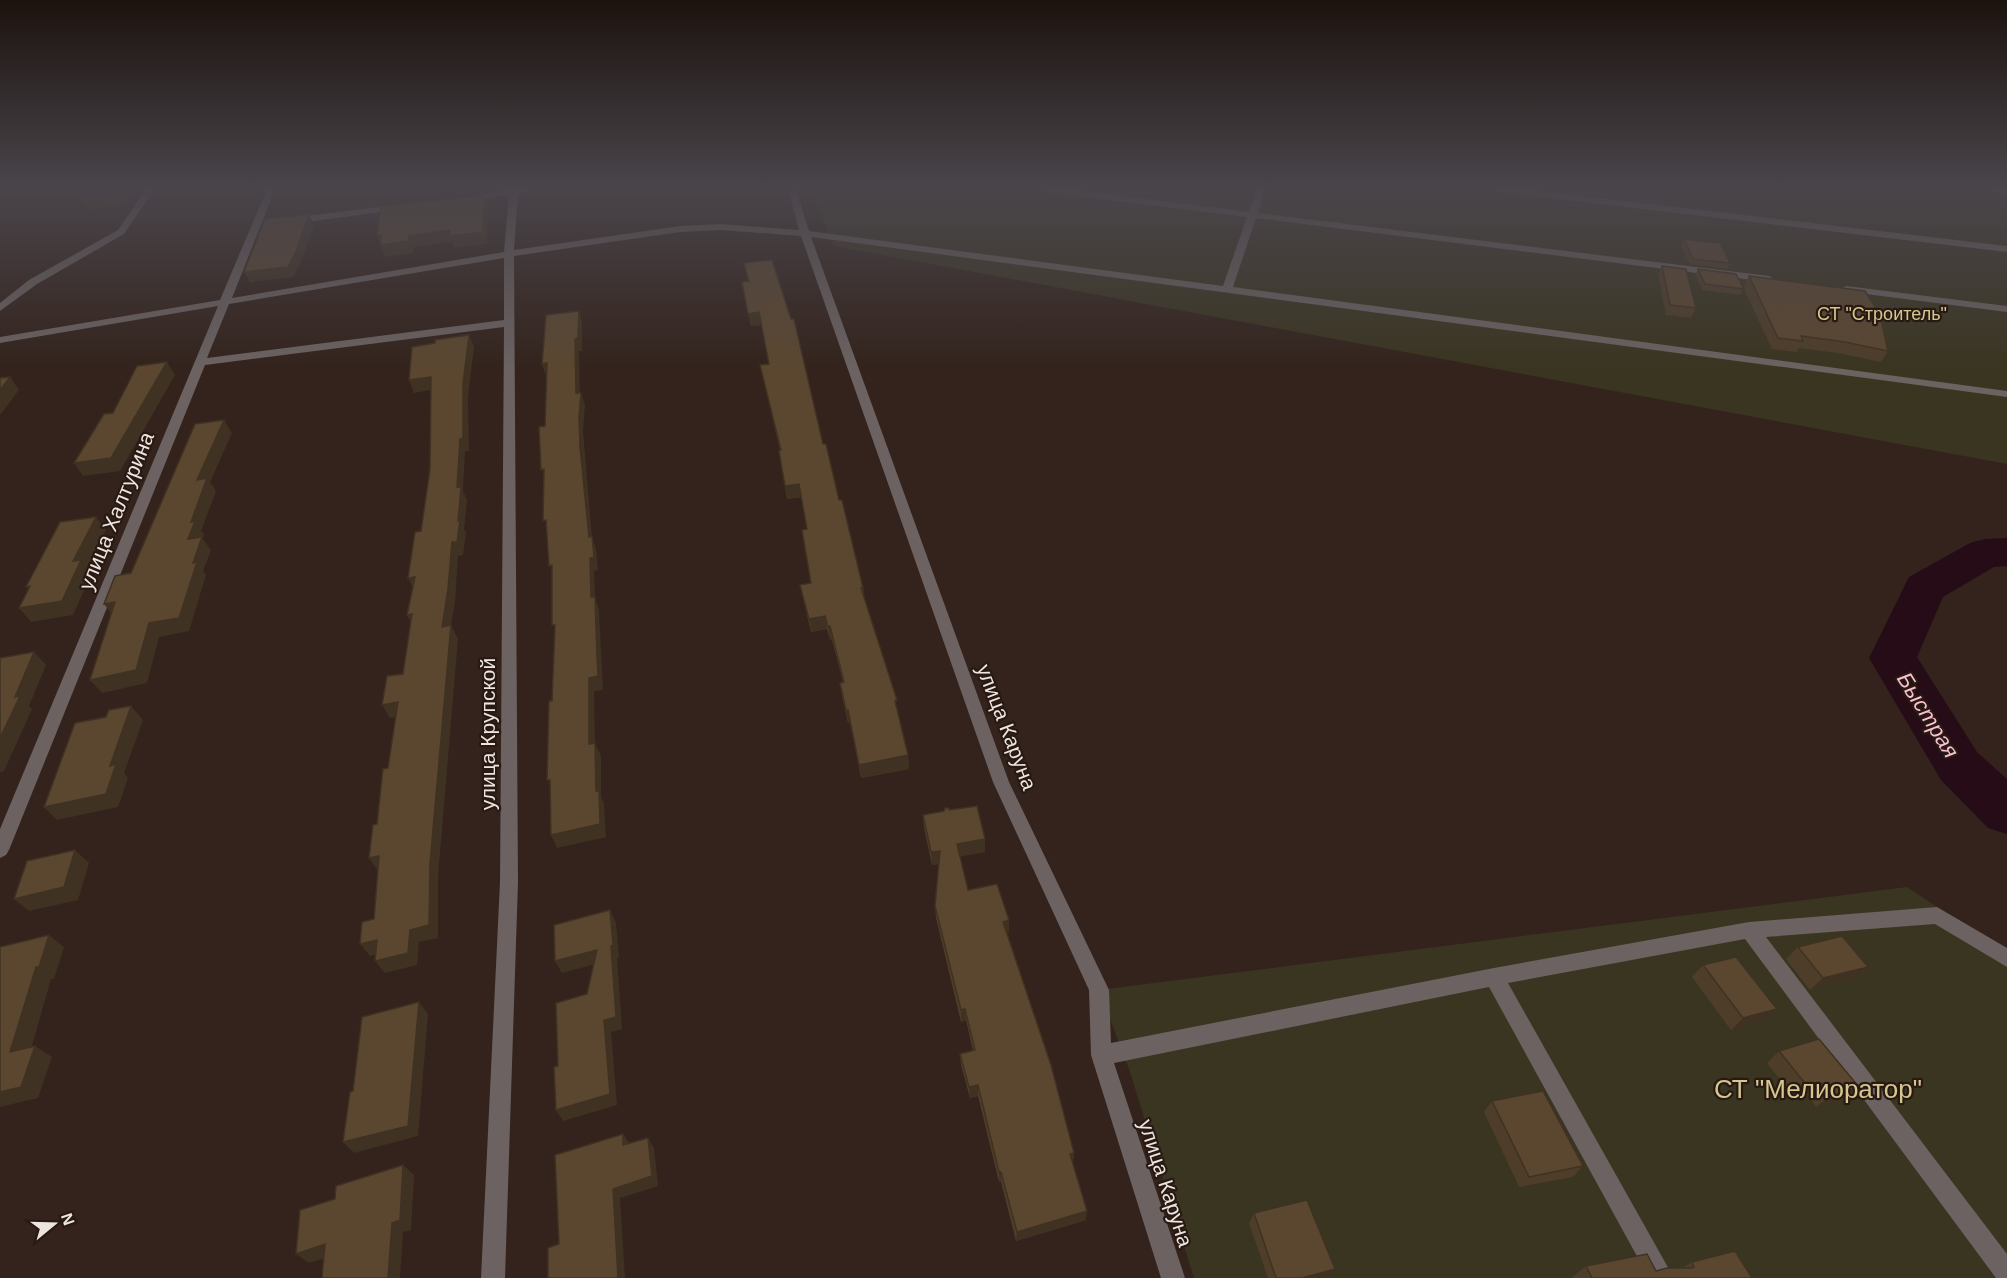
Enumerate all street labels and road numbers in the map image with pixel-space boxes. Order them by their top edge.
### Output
street label: улица Халтурина [74,428,158,593]
street label: улица Крупской [476,658,499,810]
street label: улица Каруна [972,661,1042,793]
street label: улица Каруна [1135,1116,1198,1250]

